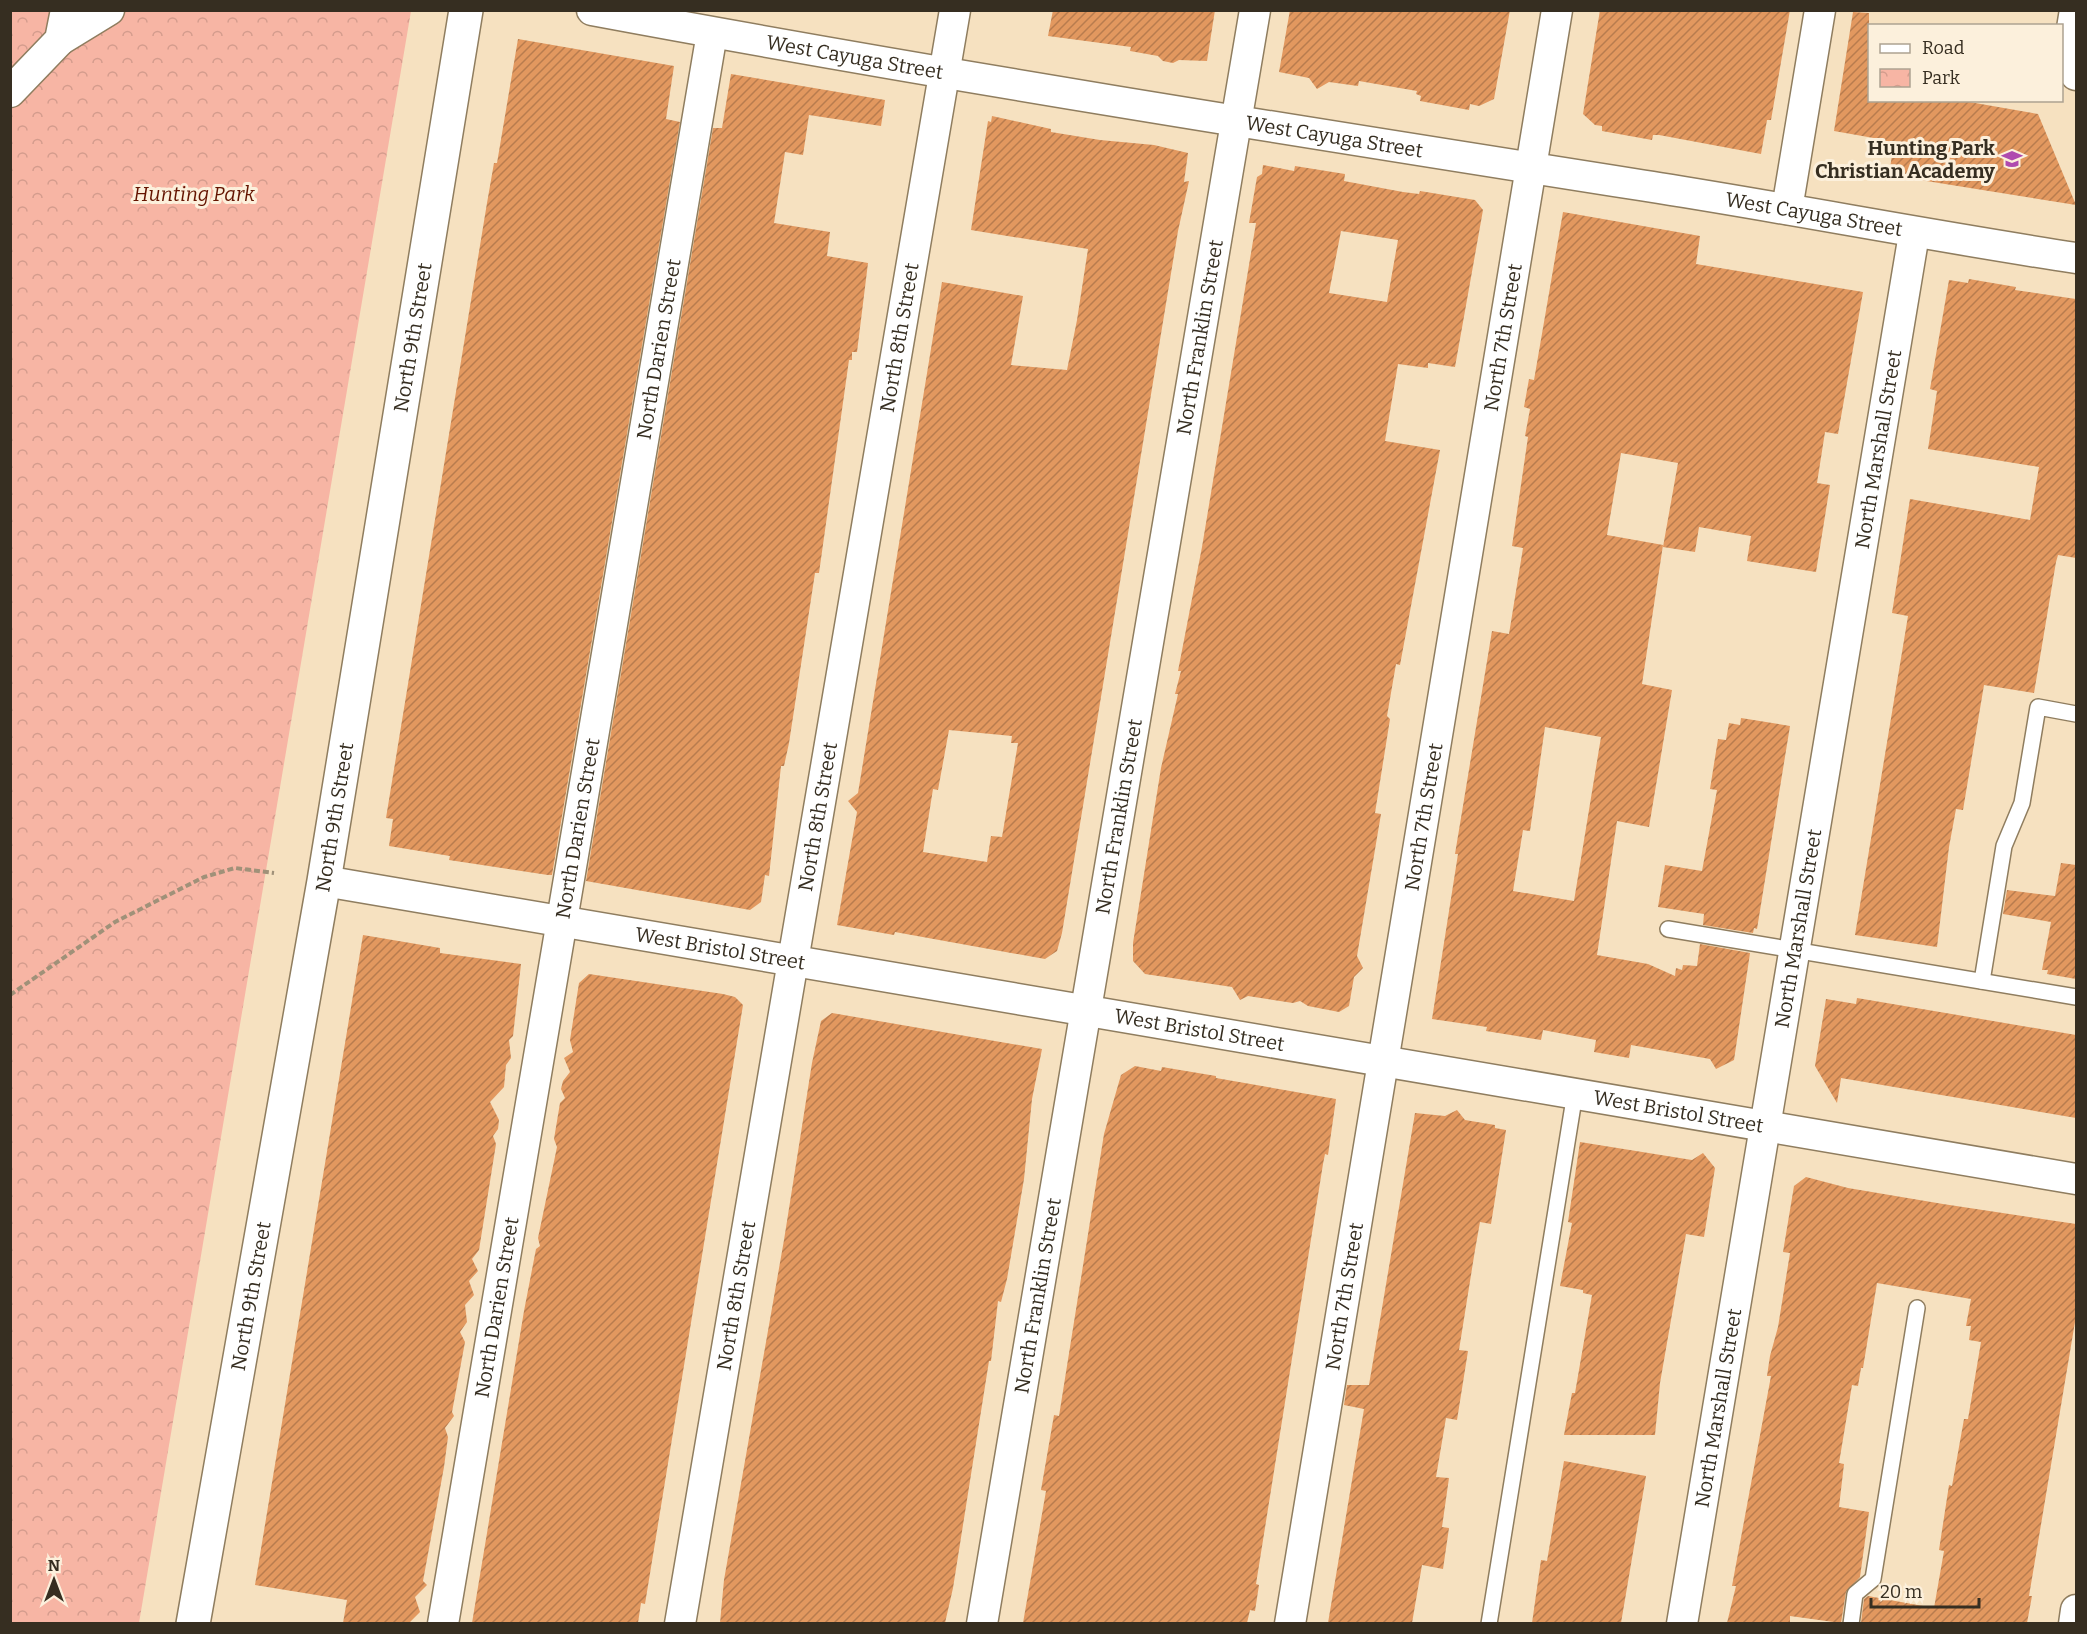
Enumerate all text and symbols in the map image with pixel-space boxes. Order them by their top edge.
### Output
legend [1868,24,2063,102]
street label: West Cayuga Street [764,30,945,84]
text: Road [1922,37,1965,59]
text: Park [1922,67,1961,89]
street label: West Cayuga Street [1244,111,1425,163]
place label: Hunting Park Christian Academy [1815,136,1996,183]
school or university icon: Hunting Park Christian Academy [2000,147,2024,171]
park label: Hunting Park [133,182,255,206]
street label: West Cayuga Street [1724,187,1904,241]
street label: North Franklin Street [1171,238,1228,437]
street label: North Darien Street [631,257,686,441]
street label: North 9th Street [389,261,437,414]
street label: North 8th Street [875,261,924,414]
street label: North 7th Street [1479,262,1527,413]
street label: North Marshall Street [1850,348,1906,551]
street label: North Franklin Street [1090,717,1147,916]
street label: North Darien Street [550,736,605,920]
street label: North 8th Street [793,740,842,893]
street label: North 9th Street [310,741,358,894]
street label: North 7th Street [1399,741,1448,893]
street label: North Marshall Street [1770,827,1826,1030]
street label: West Bristol Street [633,922,807,975]
street label: West Bristol Street [1113,1004,1286,1056]
street label: West Bristol Street [1592,1085,1765,1138]
street label: North Franklin Street [1009,1196,1066,1395]
street label: North Darien Street [469,1215,524,1400]
street label: North 8th Street [711,1219,760,1372]
street label: North 9th Street [226,1220,276,1373]
street label: North 7th Street [1320,1221,1368,1372]
street label: North Marshall Street [1690,1307,1746,1509]
north arrow [24,1550,84,1610]
text: N [48,1556,60,1575]
scale bar [1871,1571,1979,1609]
text: 20 m [1880,1581,1922,1603]

